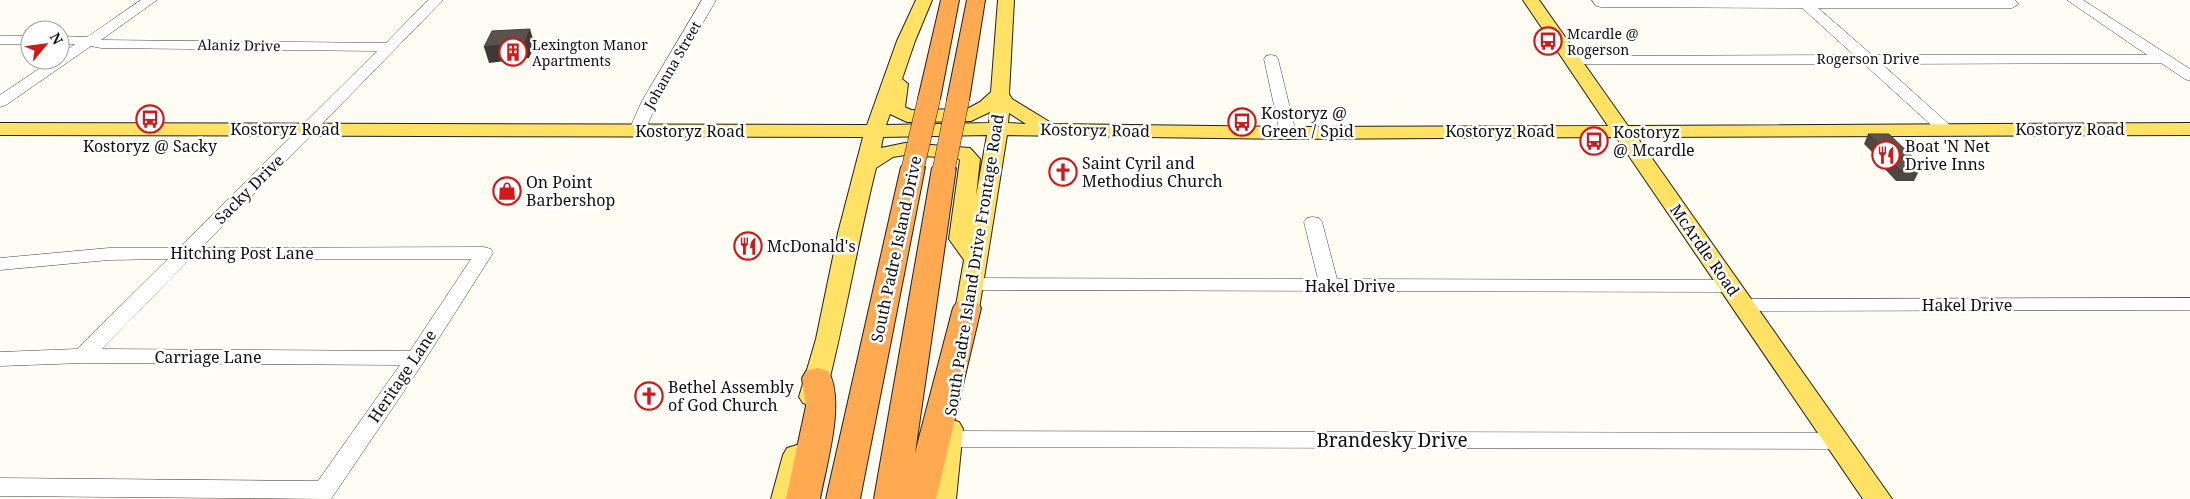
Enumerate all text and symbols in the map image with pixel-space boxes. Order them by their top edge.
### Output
street label: Johanna Street [639,18,705,113]
north arrow [20,20,70,70]
place label: Mcardle @ Rogerson [1567,24,1639,59]
bus stop icon: Mcardle @ Rogerson [1533,26,1563,56]
text: N [46,29,68,48]
street label: Alaniz Drive [197,35,281,55]
place label: Lexington Manor Apartments [532,35,648,70]
building icon: Lexington Manor Apartments [498,37,528,67]
street label: Rogerson Drive [1817,49,1919,68]
place label: Kostoryz @ Green / Spid [1261,102,1354,142]
bus stop icon: Kostoryz @ Sacky [135,104,165,134]
bus stop icon: Kostoryz @ Green / Spid [1227,107,1257,137]
street label: South Padre Island Drive Frontage Road [939,112,1009,418]
street label: Kostoryz Road [230,118,340,140]
street label: Kostoryz Road [1040,118,1150,142]
street label: Kostoryz Road [2015,118,2125,140]
street label: Kostoryz Road [635,120,745,142]
street label: Kostoryz Road [1445,120,1555,142]
place label: Kostoryz @ Mcardle [1613,121,1695,161]
bus stop icon: Kostoryz @ Mcardle [1579,126,1609,156]
place label: Kostoryz @ Sacky [83,135,218,157]
place label: Boat 'N Net Drive Inns [1905,135,1990,175]
restaurant icon: Boat 'N Net Drive Inns [1871,140,1901,170]
street label: Sacky Drive [209,149,289,229]
place label: Saint Cyril and Methodius Church [1082,152,1223,192]
street label: South Padre Island Drive [865,154,927,344]
church icon: Saint Cyril and Methodius Church [1048,157,1078,187]
place label: On Point Barbershop [526,171,615,211]
shop icon: On Point Barbershop [492,176,522,206]
street label: McArdle Road [1665,200,1745,301]
restaurant icon: McDonald's [733,231,763,261]
place label: McDonald's [767,235,856,257]
street label: Hitching Post Lane [170,242,314,264]
street label: Hakel Drive [1305,275,1395,297]
street label: Hakel Drive [1922,294,2012,316]
street label: Heritage Lane [363,325,441,427]
street label: Carriage Lane [154,346,262,368]
place label: Bethel Assembly of God Church [668,376,795,416]
church icon: Bethel Assembly of God Church [634,381,664,411]
street label: Brandesky Drive [1316,427,1468,453]

